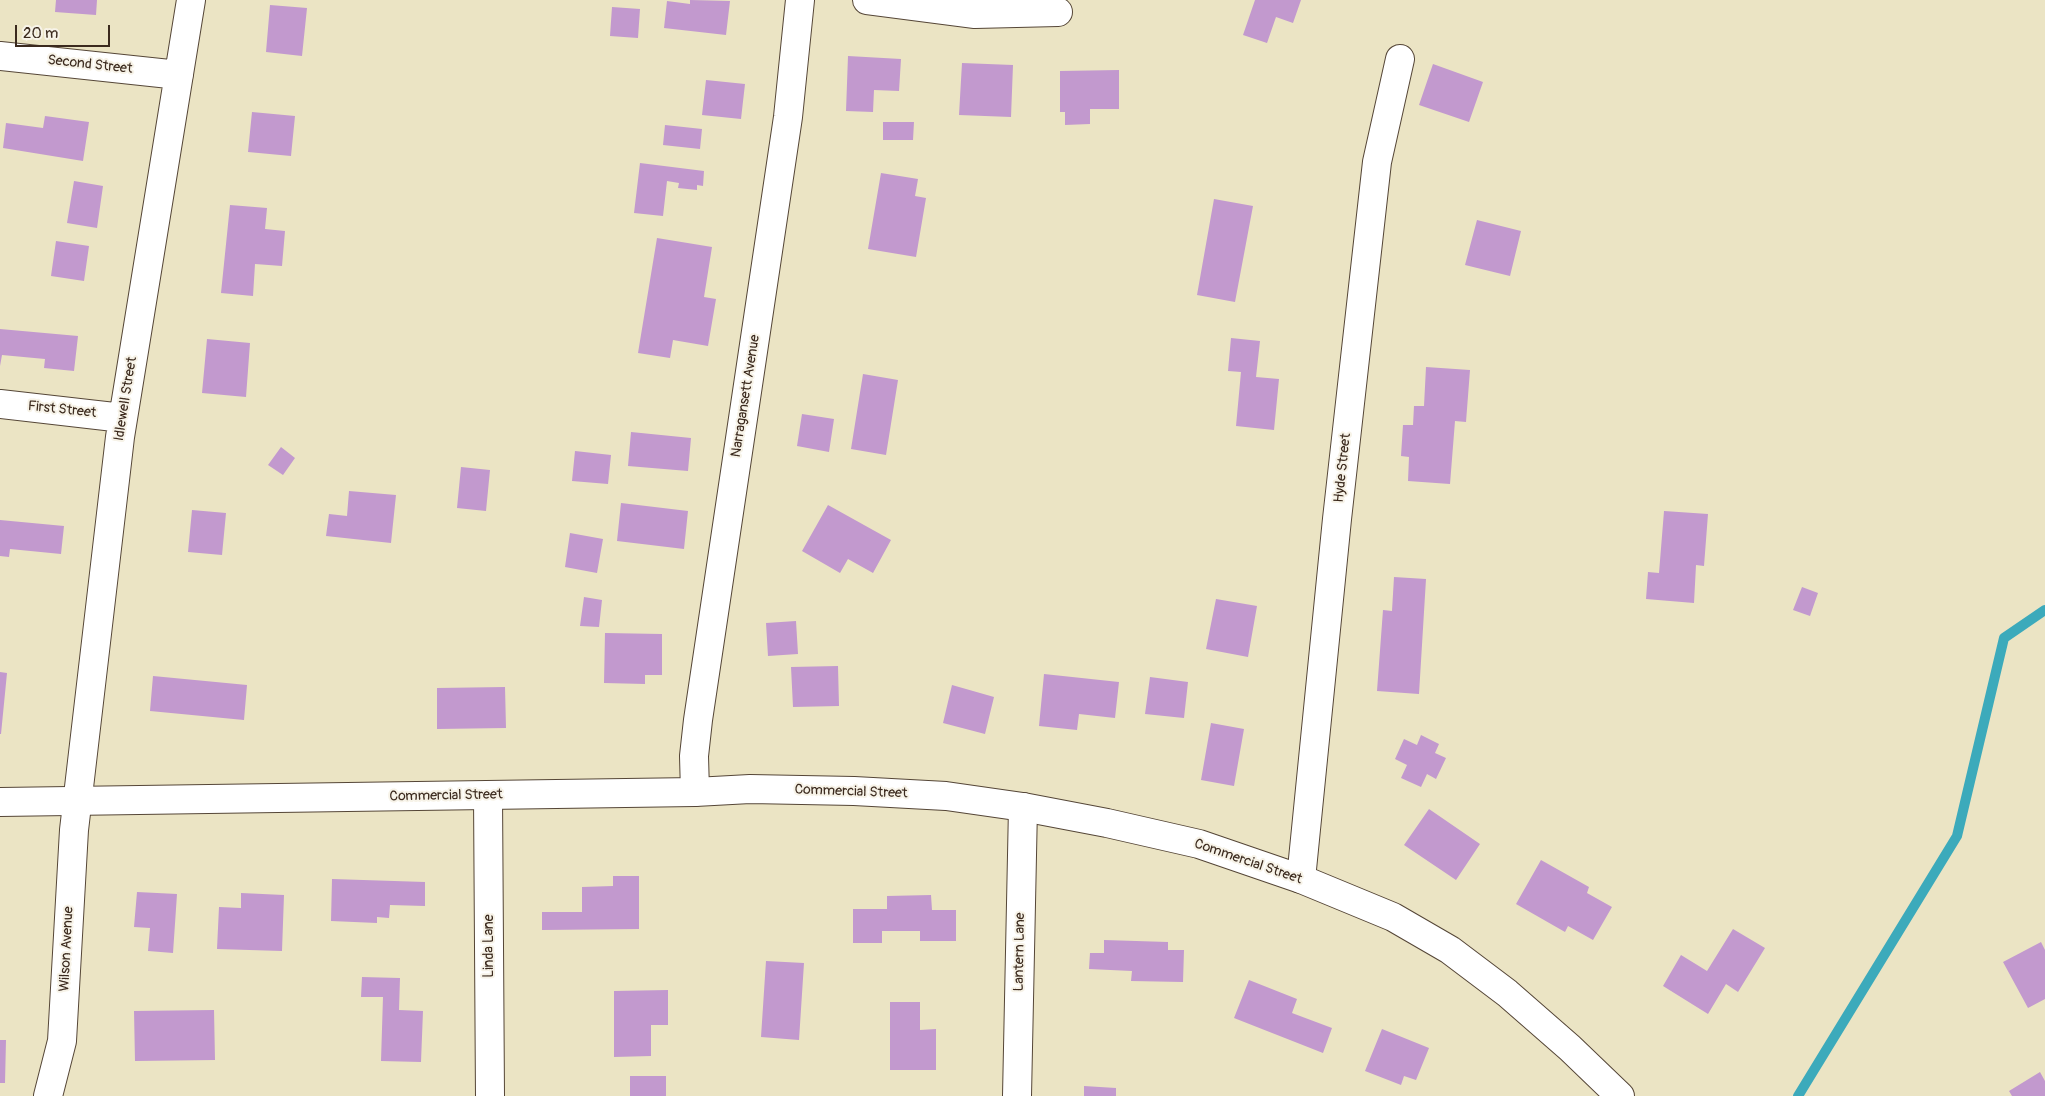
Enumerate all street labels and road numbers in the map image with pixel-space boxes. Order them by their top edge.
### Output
street label: Second Street [47,52,133,78]
street label: Narragansett Avenue [728,334,764,458]
street label: Idlewell Street [111,356,141,442]
street label: First Street [27,398,97,422]
street label: Hyde Street [1331,432,1355,504]
street label: Commercial Street [794,782,908,802]
street label: Commercial Street [389,787,503,805]
street label: Commercial Street [1192,836,1304,888]
street label: Wilson Avenue [56,906,78,992]
street label: Lantern Lane [1011,912,1029,992]
street label: Linda Lane [481,914,497,978]

